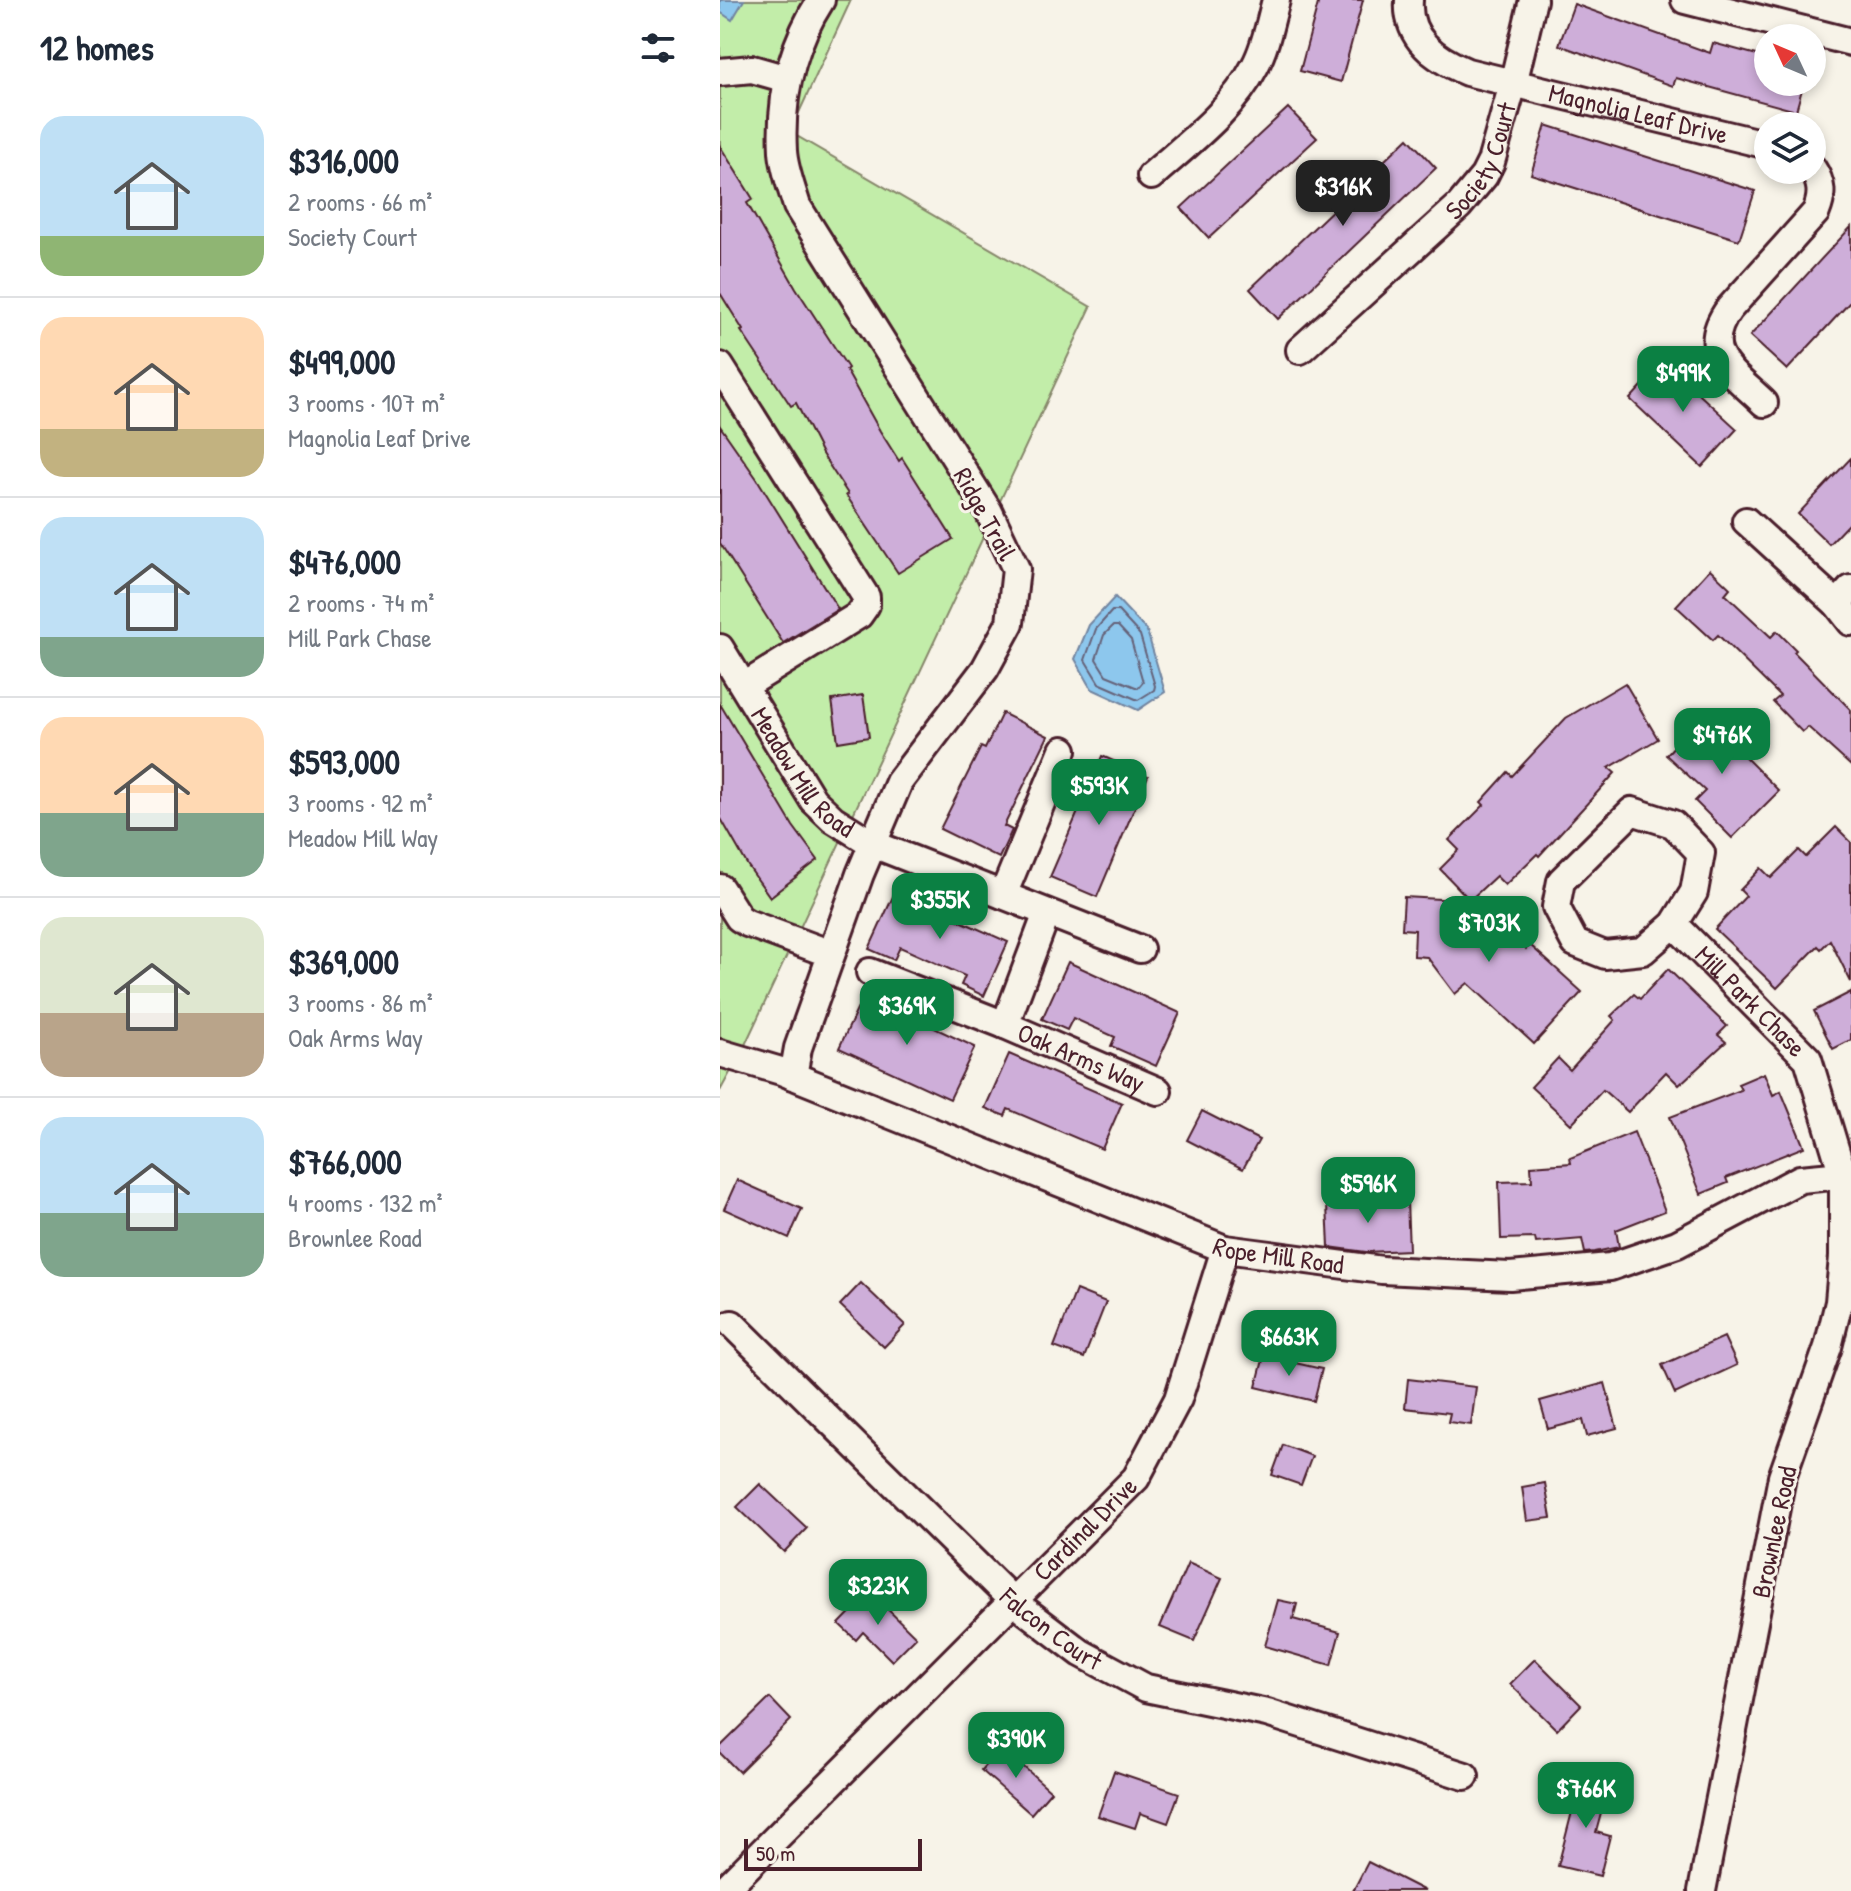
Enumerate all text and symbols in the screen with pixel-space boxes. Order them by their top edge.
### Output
north arrow [1754,24,1826,96]
map controls [1754,24,1826,184]
text: 12 homes [40,25,154,71]
icon: filters [636,26,680,70]
street label: Magnolia Leaf Drive [1545,75,1732,152]
street label: Society Court [1437,97,1524,227]
button: layers [1754,112,1826,184]
text: $316,000 [288,138,399,184]
icon: home [104,148,200,244]
pin: $316K [1287,160,1399,228]
text: $316K [1314,168,1372,203]
text: 2 rooms · 66 m² [288,184,432,219]
text: Society Court [288,219,417,254]
text: $499,000 [288,339,396,385]
pin: $499K [1627,346,1739,414]
icon: home [104,349,200,445]
text: $499K [1655,354,1711,389]
text: 3 rooms · 107 m² [288,385,445,420]
text: Magnolia Leaf Drive [288,420,471,455]
street label: Ridge Trail [946,461,1025,566]
text: $476,000 [288,539,401,585]
icon: home [104,549,200,645]
text: 2 rooms · 74 m² [288,585,434,620]
text: Mill Park Chase [288,620,432,655]
street label: Meadow Mill Road [743,700,861,845]
pin: $476K [1666,708,1778,776]
text: $476K [1692,716,1752,751]
text: $593,000 [288,739,400,785]
icon: home [104,749,200,845]
pin: $593K [1043,759,1155,827]
text: $593K [1070,767,1128,802]
text: 3 rooms · 92 m² [288,785,433,820]
text: Meadow Mill Way [288,820,438,855]
pin: $355K [884,873,996,941]
text: $355K [910,881,970,916]
pin: $703K [1433,896,1545,964]
text: $703K [1458,904,1520,939]
street label: Mill Park Chase [1688,938,1814,1064]
text: $369,000 [288,939,399,985]
icon: home [104,949,200,1045]
pin: $369K [851,979,963,1047]
text: 3 rooms · 86 m² [288,985,433,1020]
text: $369K [878,987,936,1022]
street label: Oak Arms Way [1012,1015,1150,1100]
text: Oak Arms Way [288,1020,423,1055]
text: $766,000 [288,1139,402,1185]
icon: home [104,1149,200,1245]
pin: $596K [1312,1157,1424,1225]
text: $596K [1339,1165,1397,1200]
text: 4 rooms · 132 m² [288,1185,442,1220]
text: Brownlee Road [288,1220,422,1255]
street label: Rope Mill Road [1208,1228,1346,1282]
pin: $663K [1233,1310,1345,1378]
text: $663K [1259,1318,1319,1353]
street label: Brownlee Road [1742,1463,1805,1601]
street label: Cardinal Drive [1025,1469,1145,1588]
pin: $323K [822,1559,934,1627]
text: $323K [847,1567,909,1602]
street label: Falcon Court [992,1579,1109,1679]
pin: $390K [960,1712,1072,1780]
text: $390K [986,1720,1046,1755]
pin: $766K [1530,1762,1642,1830]
text: $766K [1556,1770,1616,1805]
scale bar [744,1835,922,1871]
text: 50 m [756,1838,795,1868]

